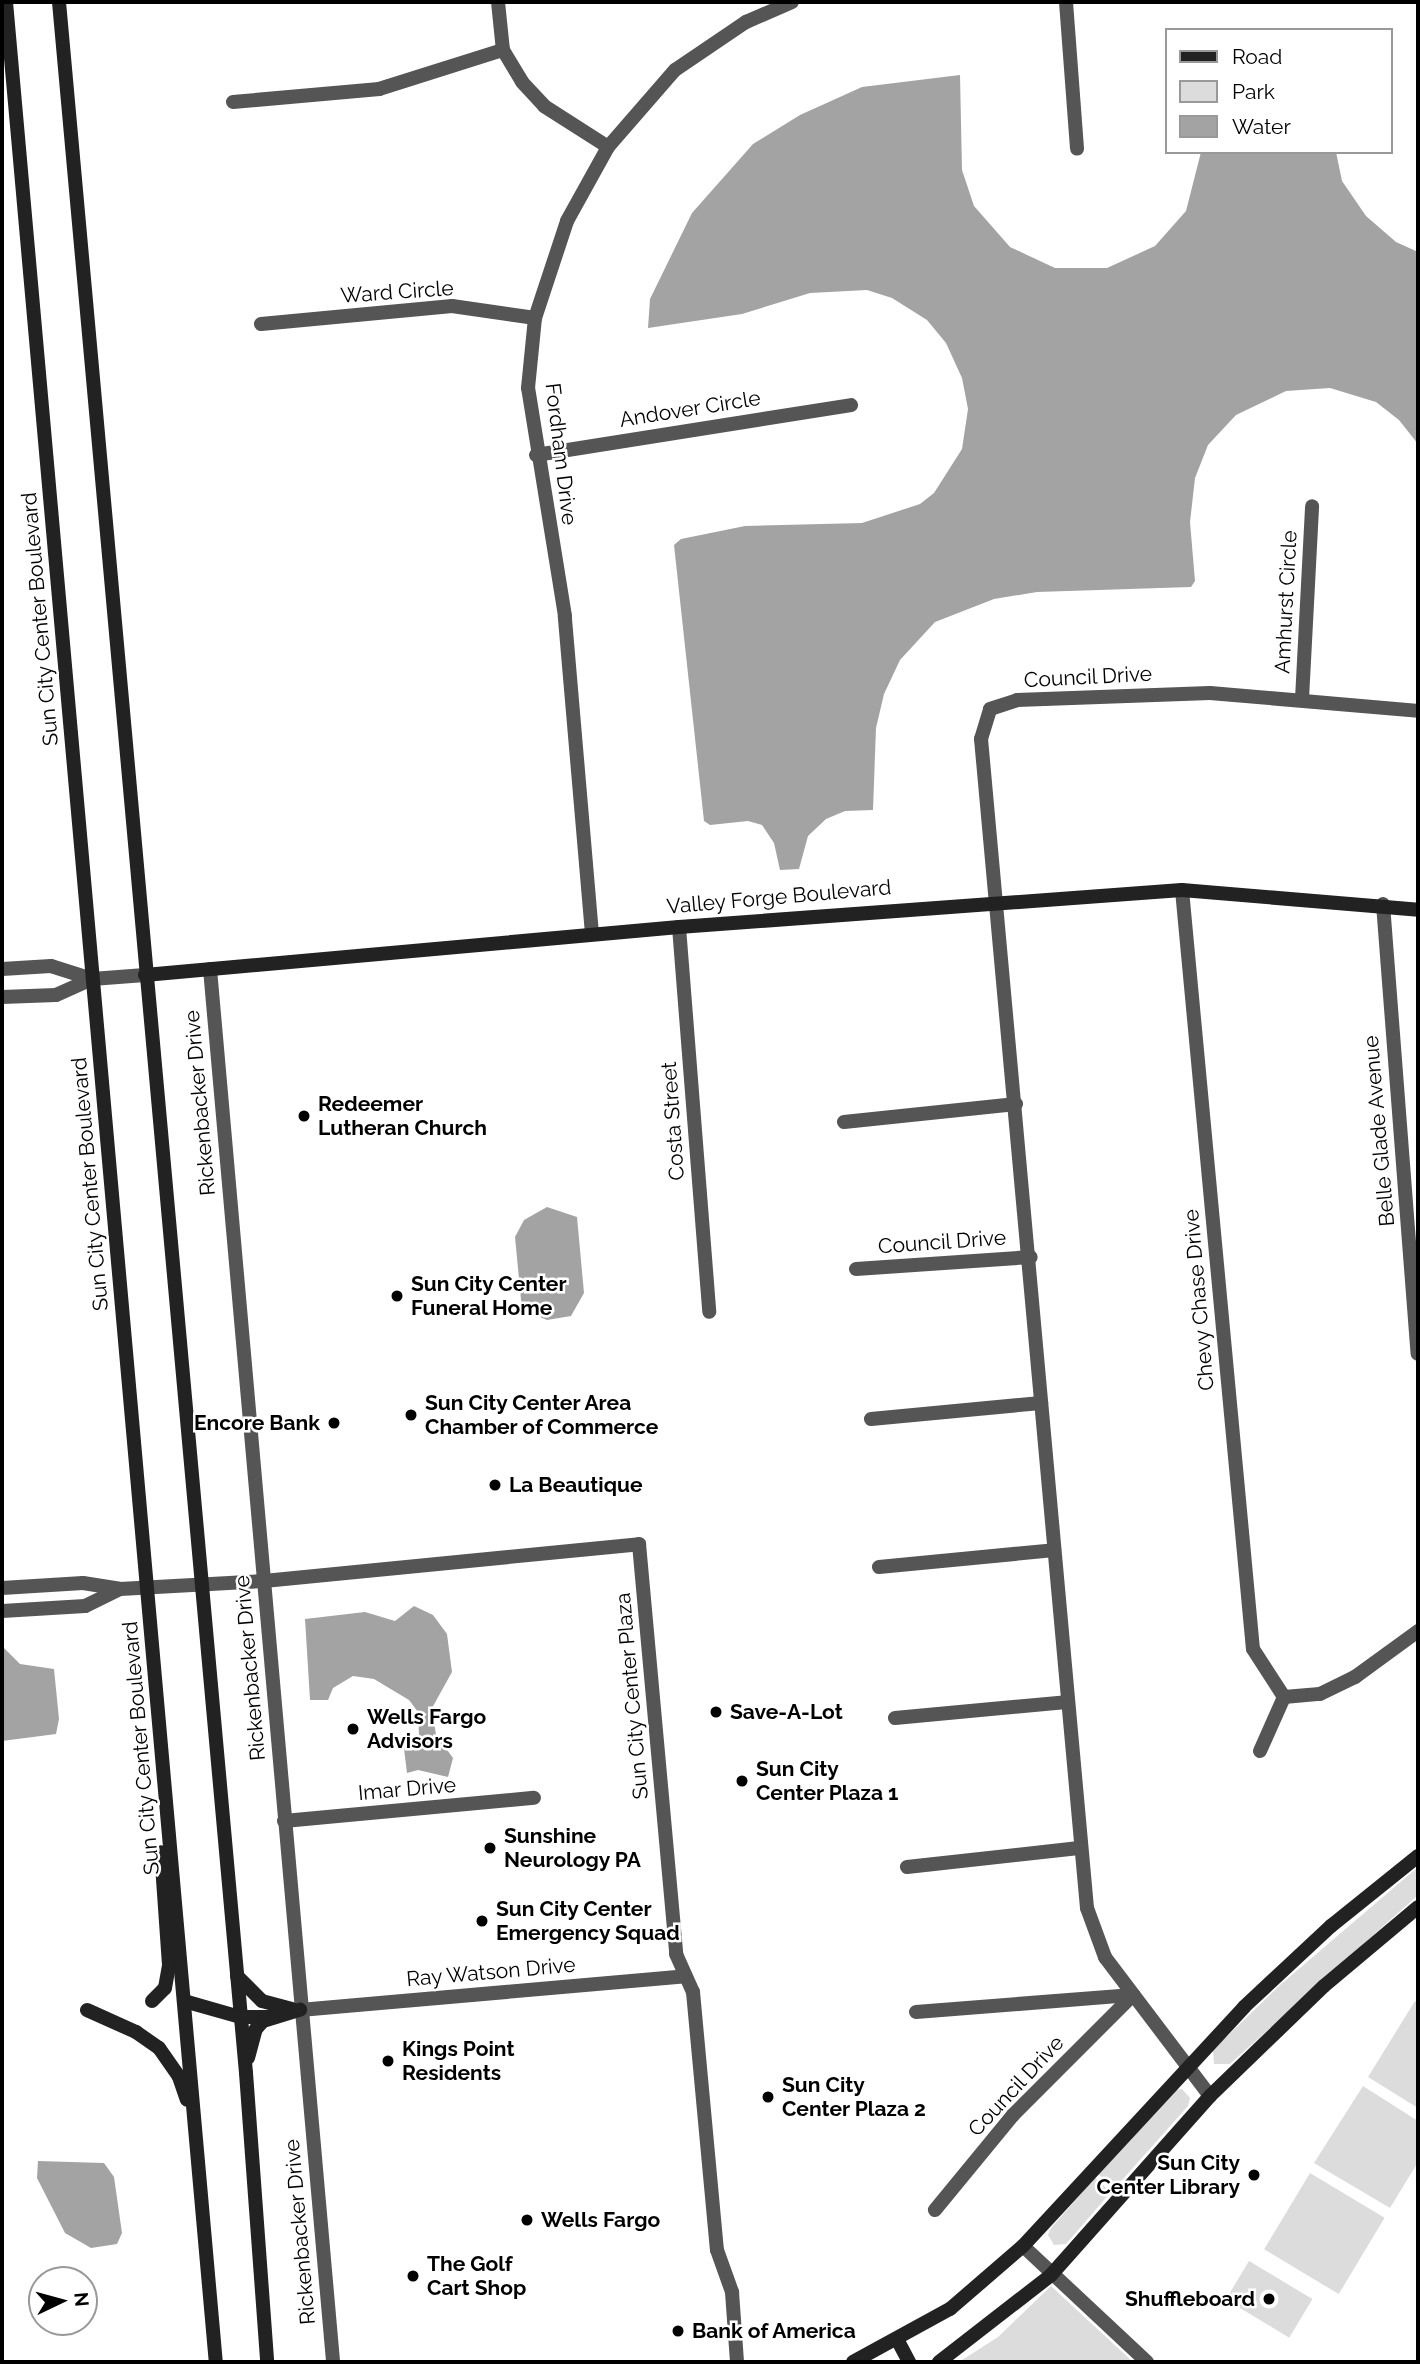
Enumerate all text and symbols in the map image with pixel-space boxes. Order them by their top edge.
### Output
legend [1164,28,1392,154]
text: Road [1232,44,1282,69]
text: Park [1232,79,1275,104]
text: Water [1232,114,1291,139]
street label: Ward Circle [340,275,454,309]
street label: Fordham Drive [540,382,582,526]
street label: Andover Circle [617,385,763,433]
street label: Sun City Center Boulevard [16,491,64,747]
street label: Amhurst Circle [1270,530,1302,674]
street label: Council Drive [1023,661,1153,693]
street label: Valley Forge Boulevard [665,875,893,919]
street label: Rickenbacker Drive [179,1009,221,1197]
street label: Belle Glade Avenue [1358,1034,1400,1228]
street label: Sun City Center Boulevard [66,1056,114,1312]
street label: Costa Street [656,1061,690,1181]
place label: Redeemer Lutheran Church [318,1091,487,1141]
marker: Redeemer Lutheran Church [296,1108,312,1124]
street label: Chevy Chase Drive [1178,1208,1220,1392]
street label: Council Drive [877,1225,1007,1259]
place label: Sun City Center Funeral Home [411,1271,567,1321]
marker: Sun City Center Funeral Home [389,1288,405,1304]
place label: Sun City Center Area Chamber of Commerce [425,1390,659,1440]
marker: Sun City Center Area Chamber of Commerce [403,1407,419,1423]
place label: Encore Bank [194,1410,320,1436]
marker: Encore Bank [326,1415,342,1431]
place label: La Beautique [509,1472,643,1498]
marker: La Beautique [487,1477,503,1493]
street label: Rickenbacker Drive [229,1574,271,1762]
street label: Sun City Center Plaza [610,1591,654,1801]
street label: Sun City Center Boulevard [117,1620,165,1876]
place label: Save-A-Lot [730,1699,843,1725]
place label: Wells Fargo Advisors [367,1704,486,1754]
marker: Save-A-Lot [708,1704,724,1720]
marker: Wells Fargo Advisors [345,1721,361,1737]
place label: Sun City Center Plaza 1 [756,1756,899,1806]
street label: Imar Drive [357,1772,457,1806]
marker: Sun City Center Plaza 1 [734,1773,750,1789]
place label: Sunshine Neurology PA [504,1823,642,1873]
marker: Sunshine Neurology PA [482,1840,498,1856]
place label: Sun City Center Emergency Squad [496,1896,680,1946]
marker: Sun City Center Emergency Squad [474,1913,490,1929]
street label: Ray Watson Drive [405,1952,577,1992]
street label: Council Drive [963,2030,1069,2142]
place label: Kings Point Residents [402,2036,514,2086]
marker: Kings Point Residents [380,2053,396,2069]
place label: Sun City Center Plaza 2 [782,2072,926,2122]
marker: Sun City Center Plaza 2 [760,2089,776,2105]
street label: Rickenbacker Drive [279,2138,321,2326]
place label: Sun City Center Library [1096,2150,1240,2200]
marker: Sun City Center Library [1246,2167,1262,2183]
place label: Wells Fargo [541,2207,660,2233]
marker: Wells Fargo [519,2212,535,2228]
place label: The Golf Cart Shop [427,2251,526,2301]
north arrow [28,2266,98,2336]
marker: The Golf Cart Shop [405,2268,421,2284]
place label: Shuffleboard [1125,2286,1255,2312]
text: N [70,2291,94,2308]
marker: Shuffleboard [1261,2291,1277,2307]
place label: Bank of America [692,2318,857,2344]
marker: Bank of America [670,2323,686,2339]

